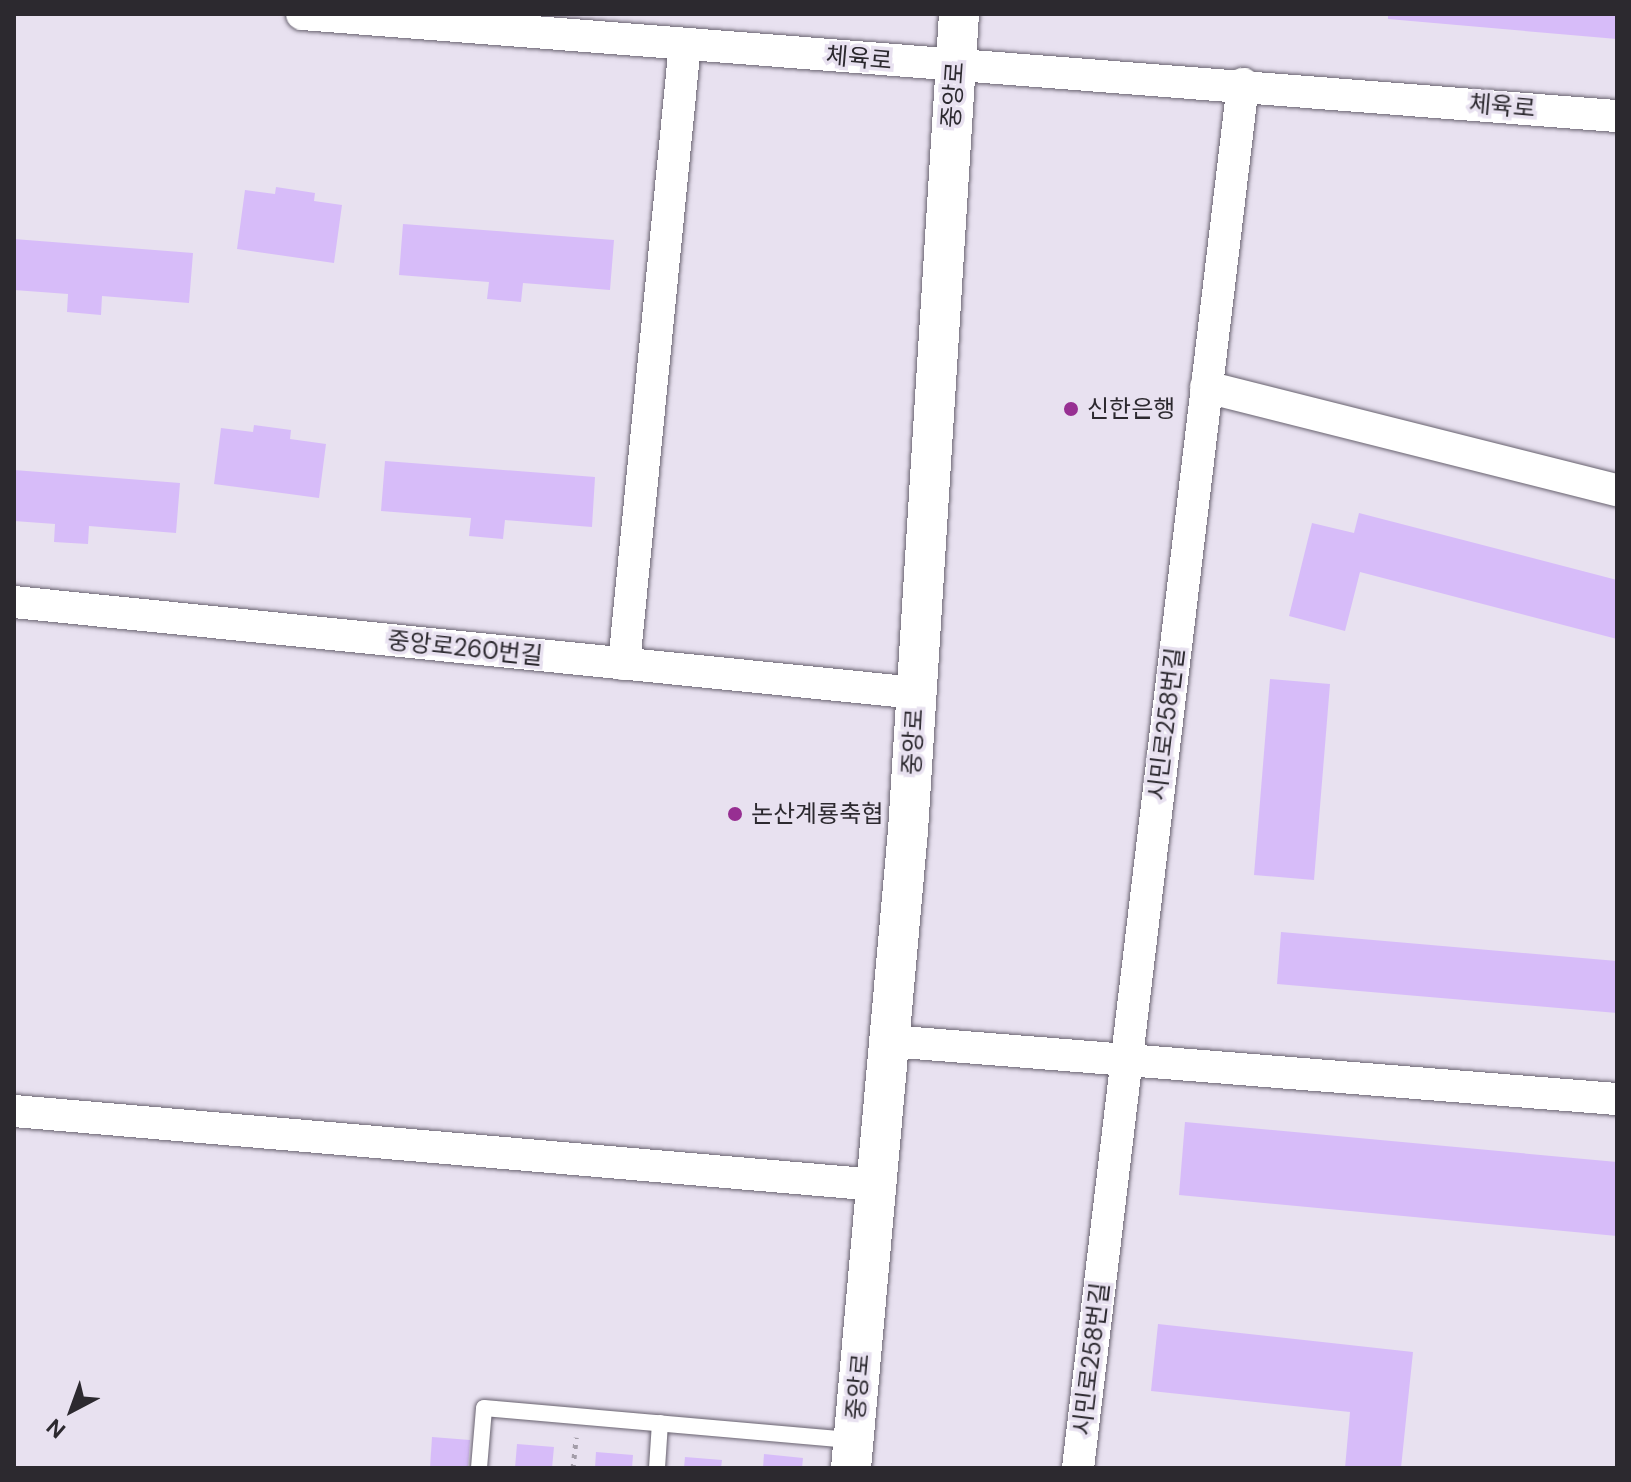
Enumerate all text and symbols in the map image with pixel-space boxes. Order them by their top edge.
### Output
street label: 체육로 [825,41,893,75]
street label: 중앙로 [936,61,970,129]
street label: 체육로 [1468,89,1536,123]
place label: 신한은행 [1087,395,1175,423]
marker: 신한은행 [1062,400,1080,418]
street label: 중앙로260번길 [386,626,544,670]
street label: 시민로258번길 [1142,646,1190,802]
street label: 중앙로 [897,708,929,776]
place label: 논산계룡축협 [751,800,883,828]
marker: 논산계룡축협 [726,805,744,823]
street label: 시민로258번길 [1067,1281,1115,1437]
street label: 중앙로 [841,1353,875,1421]
north arrow [32,1370,112,1450]
text: N [40,1412,72,1445]

